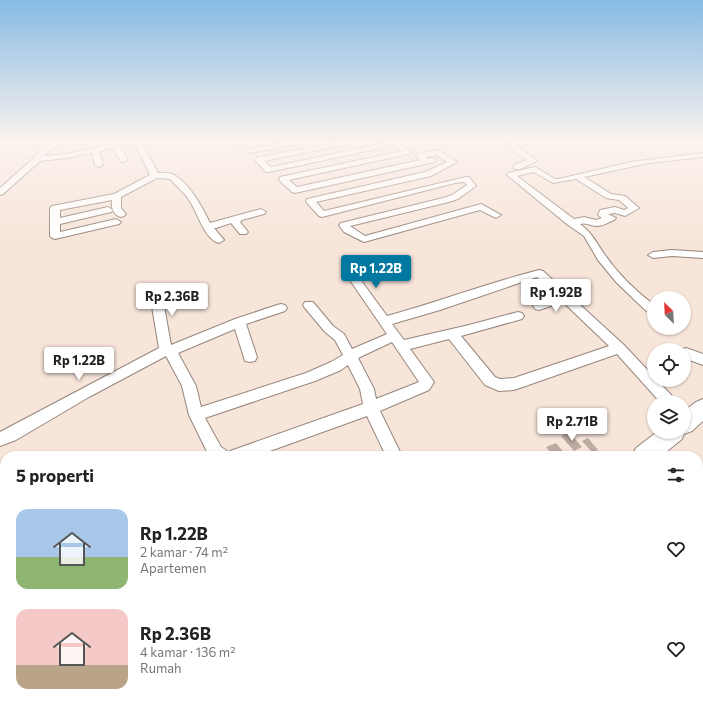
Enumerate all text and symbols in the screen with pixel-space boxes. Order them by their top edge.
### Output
pin: Rp 1.22B [335,255,417,289]
text: Rp 1.22B [350,260,402,276]
pin: Rp 1.92B [515,279,597,313]
pin: Rp 2.36B [131,283,213,317]
text: Rp 1.92B [530,284,582,300]
text: Rp 2.36B [145,288,199,304]
north arrow [647,291,691,335]
map controls [647,291,691,439]
button: locate [647,343,691,387]
pin: Rp 1.22B [38,347,120,381]
text: Rp 1.22B [53,352,105,368]
button: layers [647,395,691,439]
pin: Rp 2.71B [531,408,613,442]
text: Rp 2.71B [546,413,598,429]
icon: filters [665,464,687,486]
text: 5 properti [16,465,94,486]
text: Rp 1.22B [140,523,208,544]
icon: home [48,525,96,573]
icon: heart [665,538,687,560]
text: 2 kamar · 74 m² [140,544,228,560]
text: Apartemen [140,560,206,576]
text: Rp 2.36B [140,623,211,644]
icon: home [48,625,96,673]
icon: heart [665,638,687,660]
text: 4 kamar · 136 m² [140,644,235,660]
text: Rumah [140,660,182,676]

